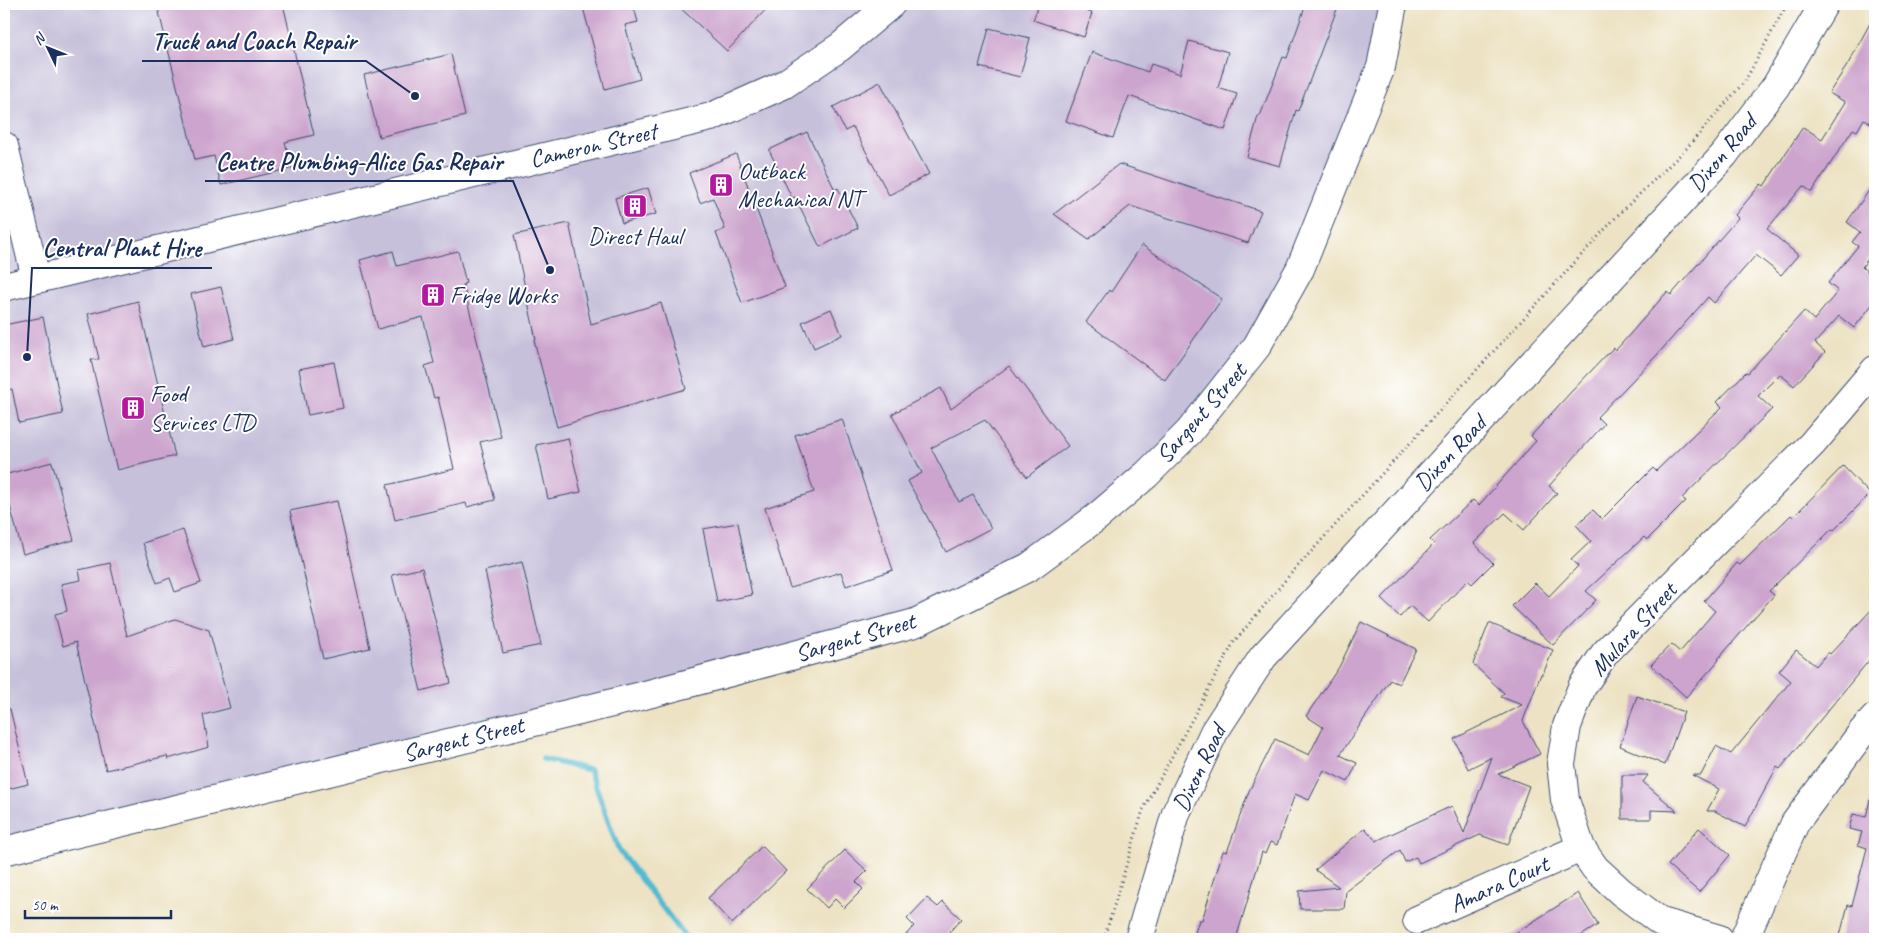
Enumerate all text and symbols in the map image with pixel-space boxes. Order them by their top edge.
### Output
callout: Truck and Coach Repair [142,21,366,61]
north arrow [22,22,72,72]
text: Truck and Coach Repair [152,25,359,57]
text: N [30,29,50,48]
street label: Dixon Road [1681,105,1765,198]
street label: Cameron Street [527,115,662,174]
callout: Centre Plumbing-Alice Gas Repair [205,141,513,181]
text: Centre Plumbing-Alice Gas Repair [216,146,505,178]
place label: Outback Mechanical NT [738,156,868,214]
building icon: Outback Mechanical NT [708,172,734,198]
building icon: Direct Haul [622,193,648,219]
place label: Direct Haul [588,221,686,251]
callout: Central Plant Hire [32,228,212,268]
text: Central Plant Hire [43,232,203,264]
place label: Fridge Works [450,280,559,310]
building icon: Fridge Works [420,282,446,308]
street label: Sargent Street [1149,355,1254,469]
place label: Food Services LTD [150,379,257,437]
building icon: Food Services LTD [120,395,146,421]
street label: Dixon Road [1408,406,1495,497]
street label: Mulara Street [1583,574,1684,682]
street label: Sargent Street [792,605,920,668]
street label: Sargent Street [400,709,528,768]
street label: Dixon Road [1165,717,1234,816]
street label: Amara Court [1445,848,1555,919]
scale bar [25,888,171,920]
text: 50 m [32,896,59,915]

